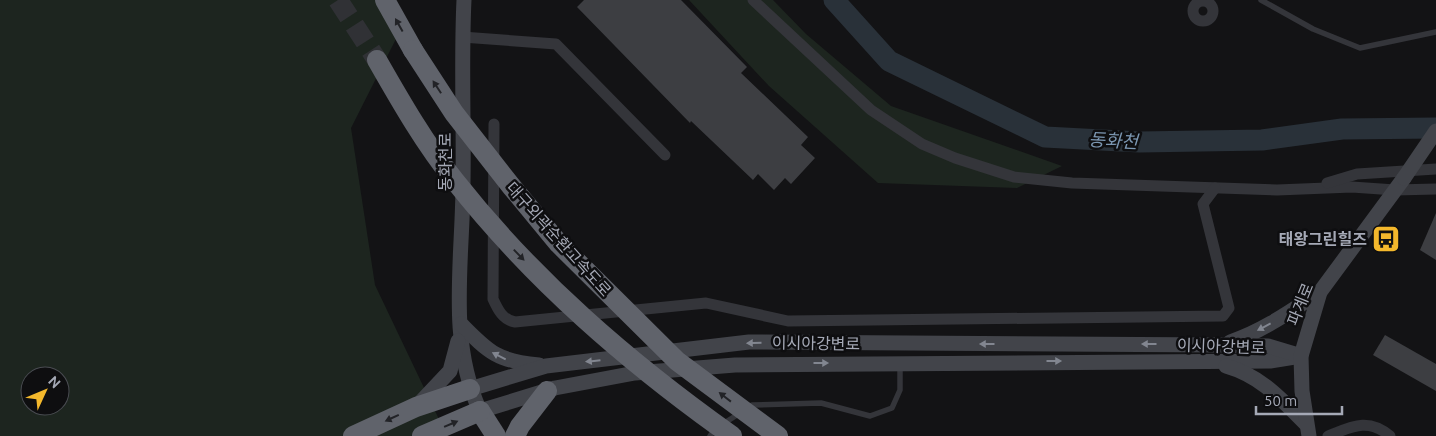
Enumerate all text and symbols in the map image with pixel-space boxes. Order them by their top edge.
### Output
one-way arrow [395,17,403,32]
one-way arrow [432,80,442,93]
water label: 동화천 [1088,129,1141,151]
street label: 동화천로 [436,132,454,191]
street label: 대구외곽순환고속도로 [503,178,615,300]
bus stop icon: 태왕그린힐즈 [1371,224,1401,254]
place label: 태왕그린힐즈 [1279,230,1367,248]
one-way arrow [512,249,524,261]
street label: 파계로 [1283,280,1317,328]
one-way arrow [1257,323,1271,331]
street label: 이시아강변로 [772,333,861,353]
street label: 이시아강변로 [1177,335,1266,357]
one-way arrow [746,339,762,347]
one-way arrow [978,340,994,348]
one-way arrow [1141,340,1157,348]
one-way arrow [492,352,507,360]
one-way arrow [584,357,600,365]
one-way arrow [1046,357,1062,365]
one-way arrow [814,359,830,367]
north arrow [20,366,70,416]
text: N [45,373,64,391]
scale bar [1256,384,1342,416]
one-way arrow [718,391,731,402]
text: 50 m [1264,392,1297,409]
one-way arrow [384,414,399,423]
one-way arrow [444,419,458,427]

